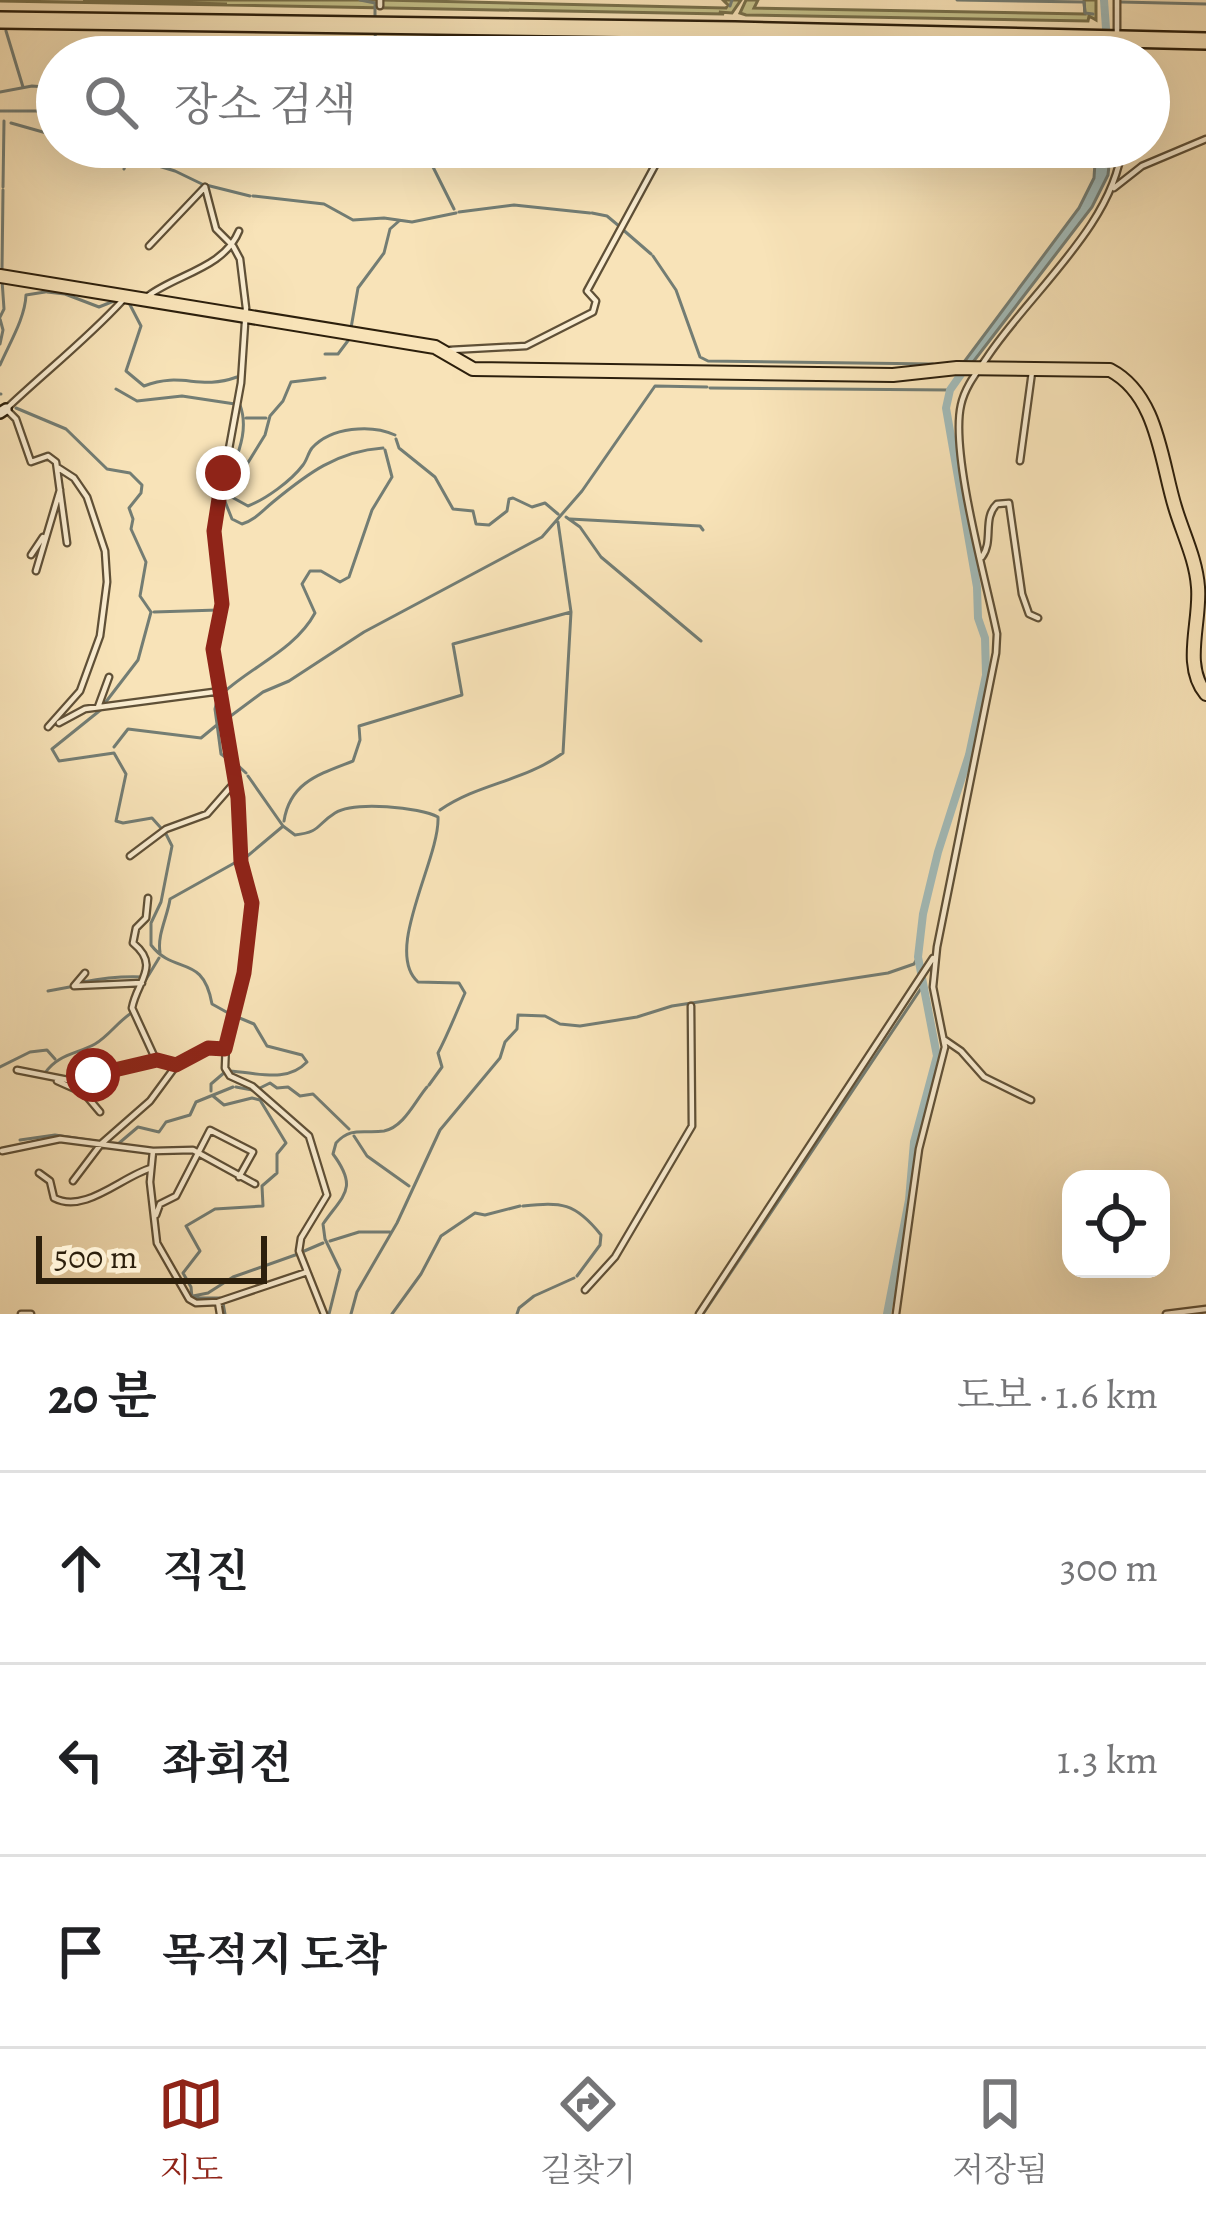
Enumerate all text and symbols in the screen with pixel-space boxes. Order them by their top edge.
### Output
search box [36,36,1170,168]
icon: search [78,69,144,135]
text: 장소 검색 [174,74,357,136]
route end [196,446,250,500]
route start [66,1048,120,1102]
map controls [1062,1170,1170,1278]
button: locate [1062,1170,1170,1278]
scale bar [36,1230,267,1283]
text: 500 m [54,1234,137,1279]
text: 20 분 [48,1361,156,1431]
text: 도보 · 1.6 km [957,1368,1158,1421]
icon: ahead [48,1535,114,1601]
text: 직진 [162,1540,249,1602]
text: 300 m [1060,1541,1158,1594]
icon: left [48,1727,114,1793]
text: 좌회전 [162,1732,292,1794]
text: 1.3 km [1057,1733,1158,1786]
icon: arrive [48,1919,114,1985]
text: 목적지 도착 [162,1924,387,1986]
tab: 지도 [158,2071,224,2192]
tab: 길찾기 [540,2071,636,2192]
tab: 저장됨 [952,2071,1048,2192]

